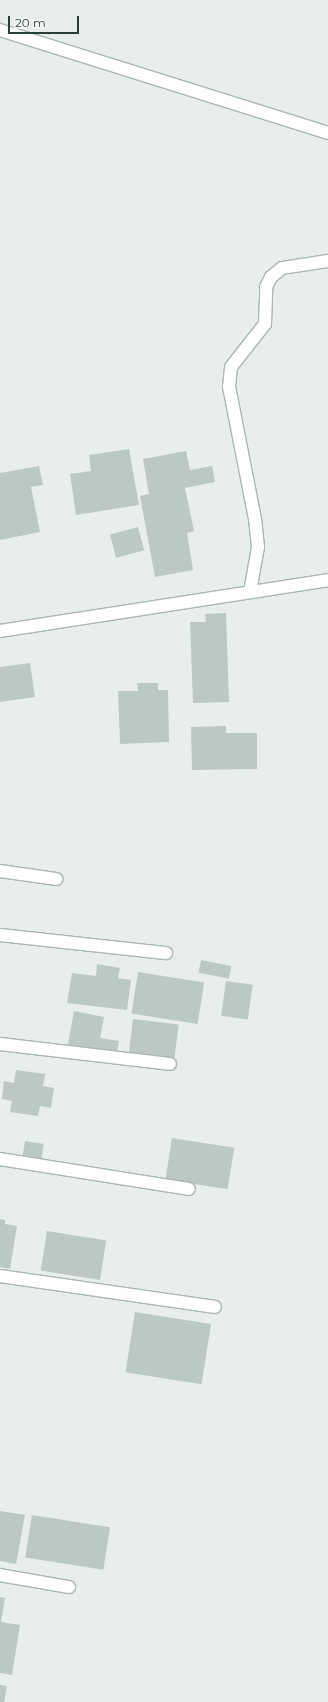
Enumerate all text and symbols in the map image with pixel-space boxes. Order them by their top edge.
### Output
scale bar [10,8,81,34]
text: 20 m [15,15,46,30]

